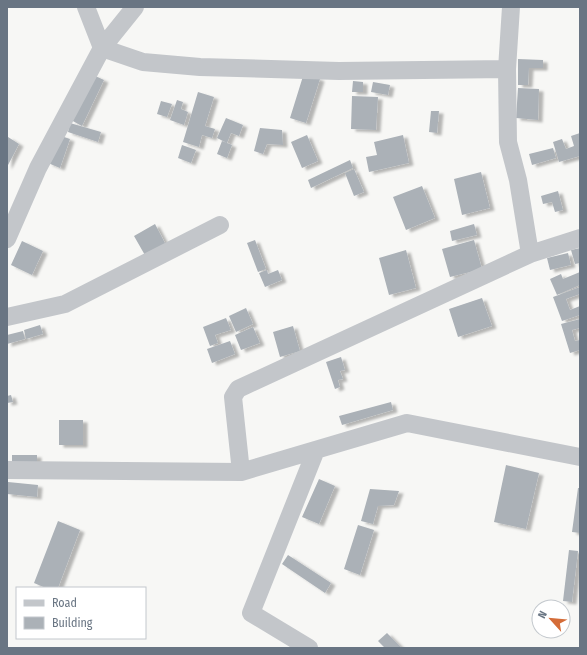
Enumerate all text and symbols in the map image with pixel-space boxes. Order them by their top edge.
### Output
legend [16,587,146,639]
text: Road [52,596,77,610]
north arrow [531,599,571,639]
text: N [535,609,550,621]
text: Building [52,616,93,630]

